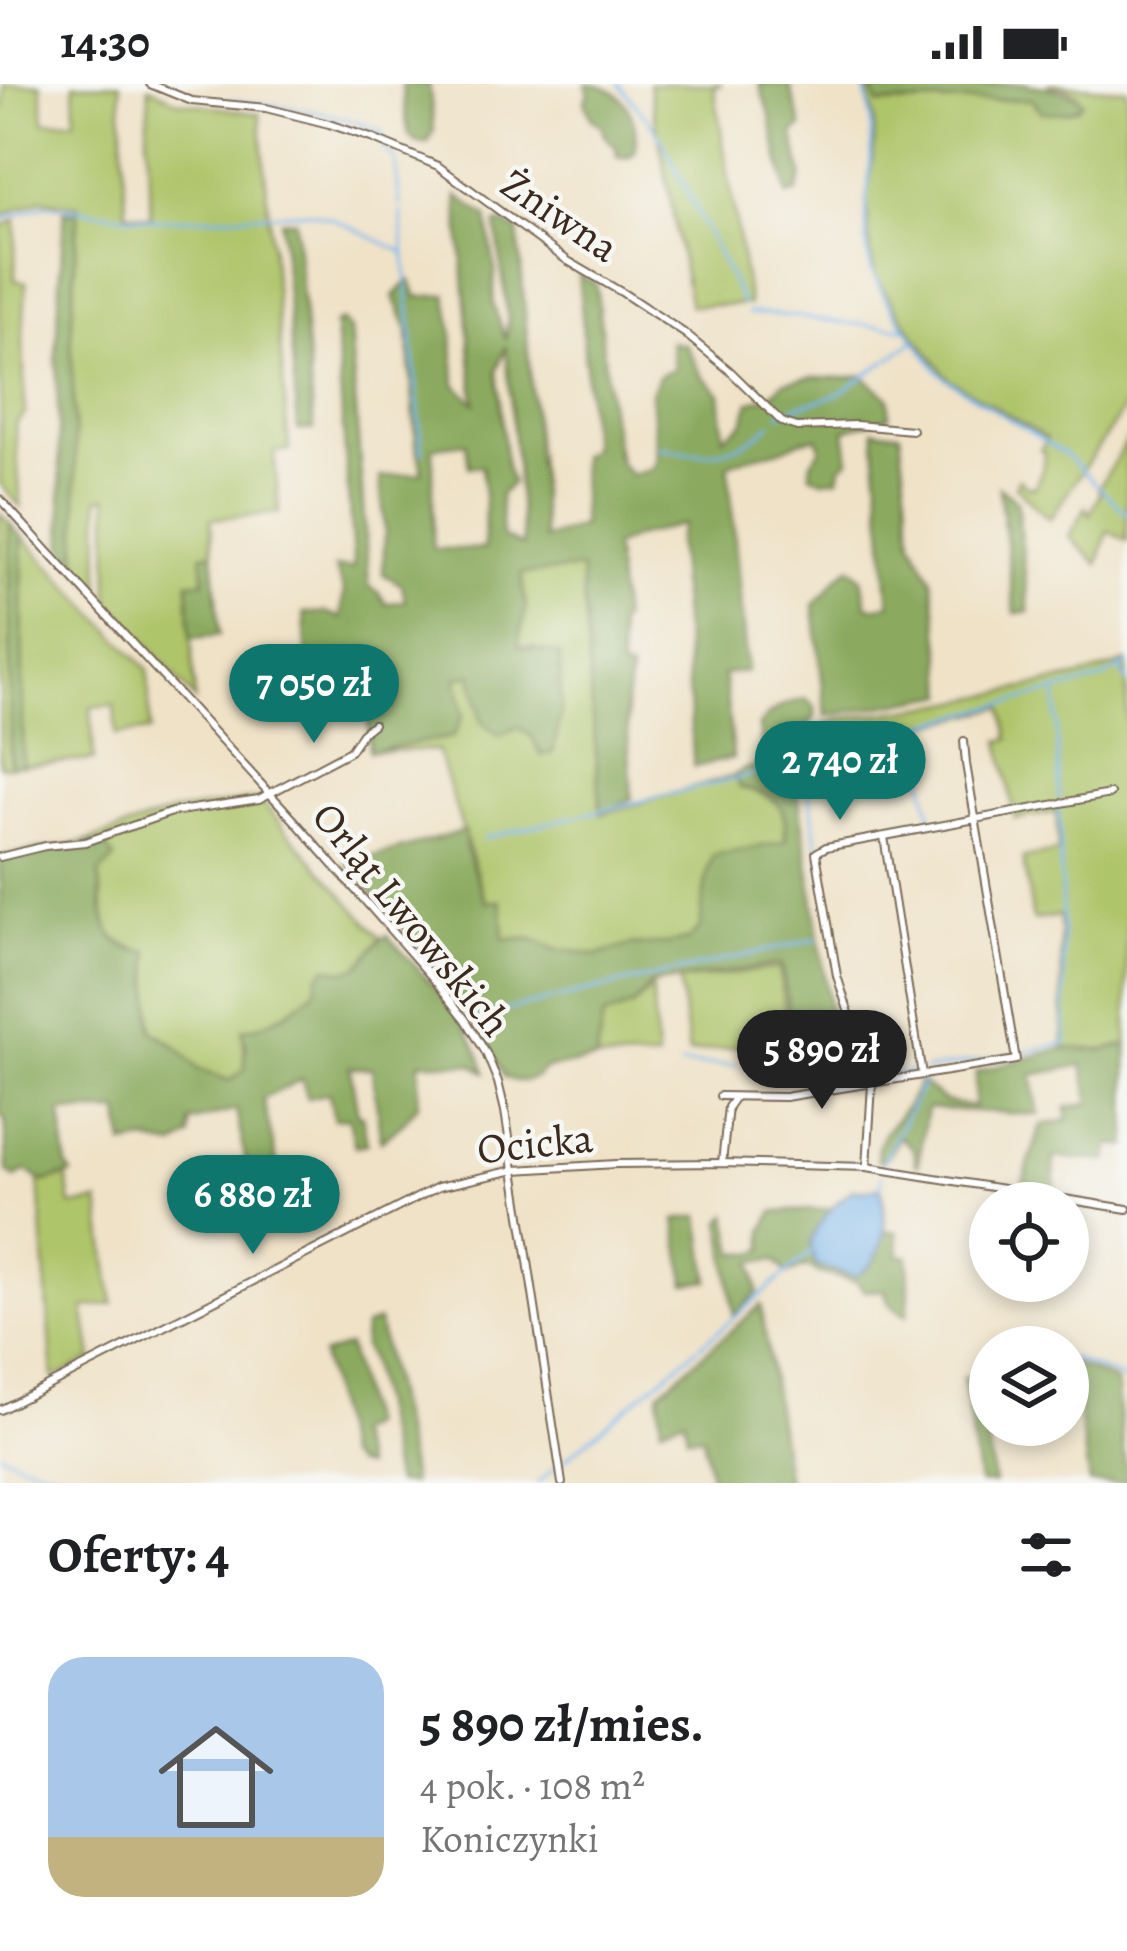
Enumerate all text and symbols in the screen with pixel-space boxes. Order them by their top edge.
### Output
text: 14:30 [60,11,150,73]
street label: Żniwna [490,155,631,275]
pin: 7 050 zł [190,644,438,746]
text: 7 050 zł [256,656,372,709]
pin: 2 740 zł [716,721,964,823]
text: 2 740 zł [782,733,898,786]
street label: Orląt Lwowskich [300,790,524,1048]
pin: 5 890 zł [698,1010,946,1112]
text: 5 890 zł [764,1022,880,1075]
street label: Ocicka [474,1109,596,1177]
pin: 6 880 zł [129,1155,377,1257]
text: 6 880 zł [194,1167,312,1220]
map controls [969,1182,1089,1446]
button: locate [969,1182,1089,1302]
button: layers [969,1326,1089,1446]
text: Oferty: 4 [48,1520,229,1590]
icon: filters [1013,1522,1079,1588]
text: 5 890 zł/mies. [420,1689,704,1759]
icon: home [144,1705,288,1849]
text: 4 pok. · 108 m² [420,1759,645,1812]
text: Koniczynki [420,1812,599,1865]

